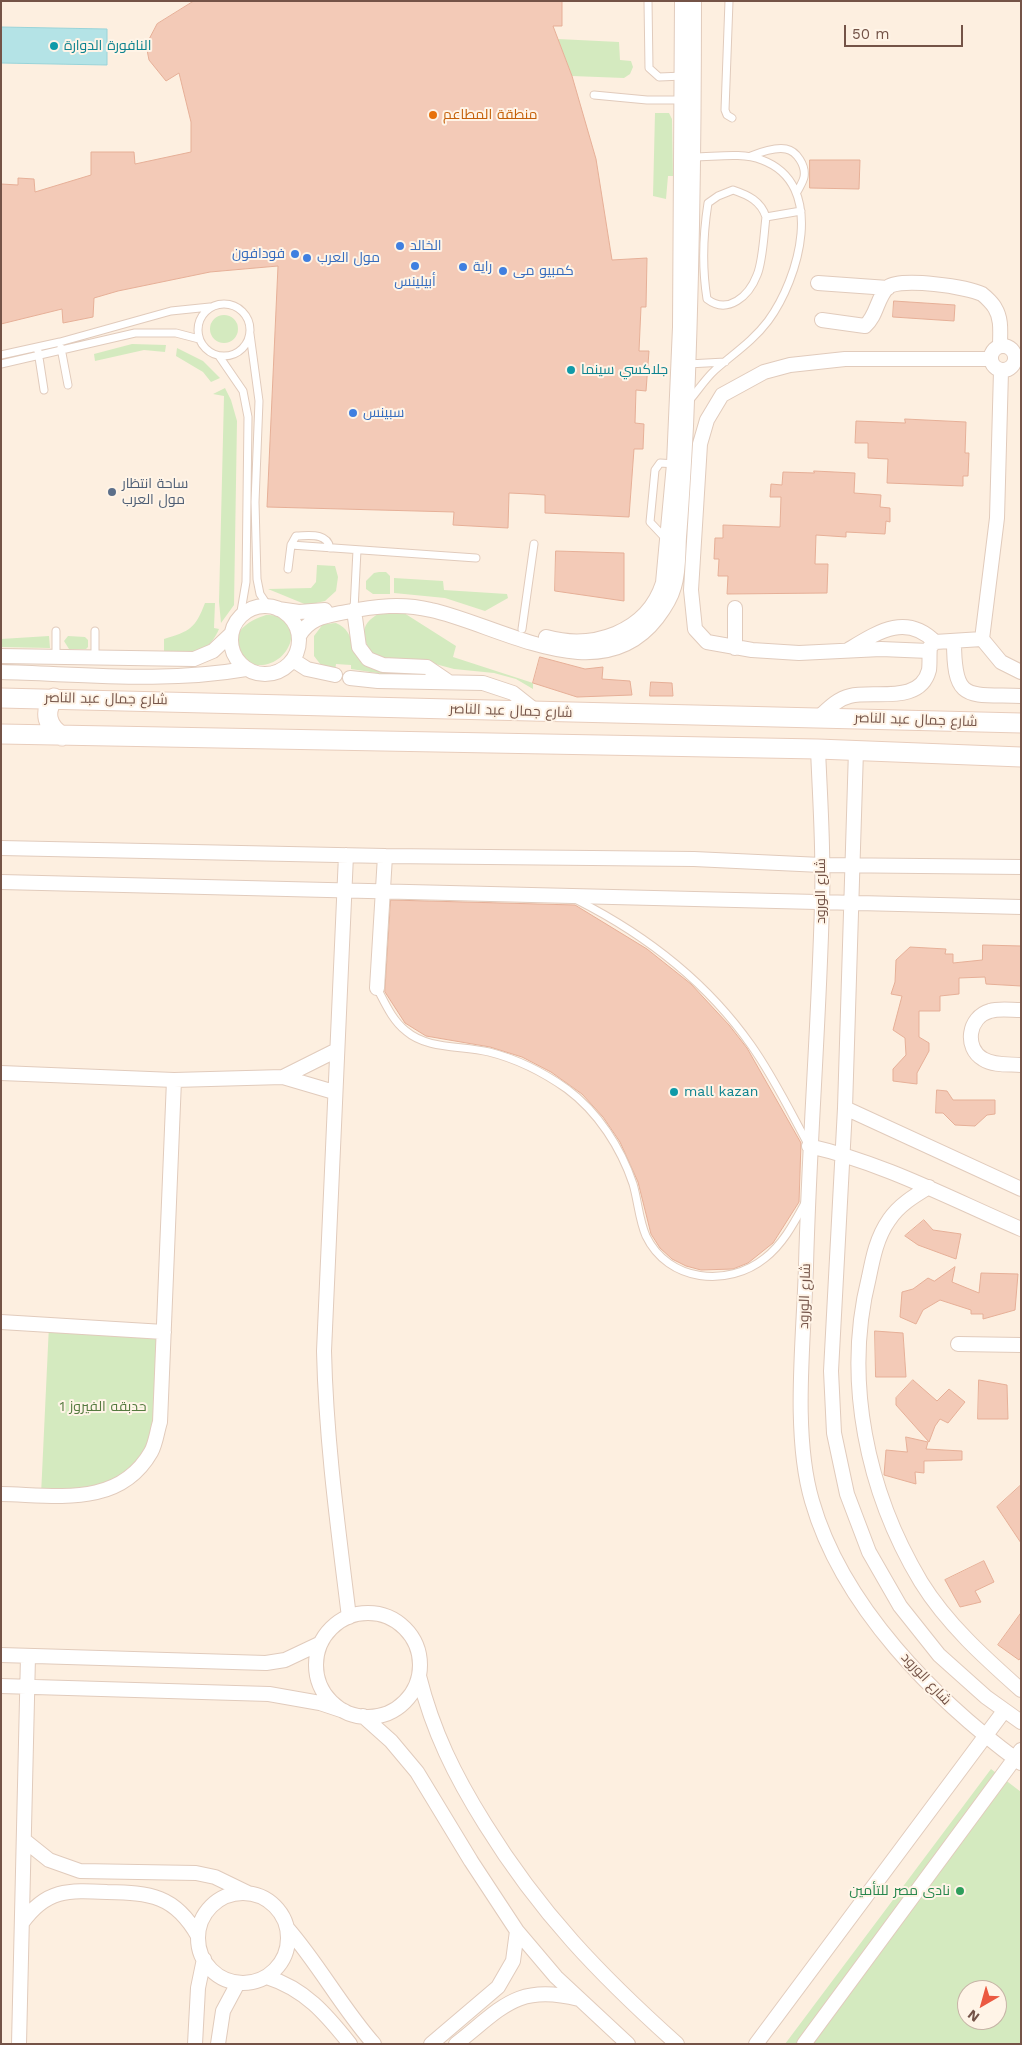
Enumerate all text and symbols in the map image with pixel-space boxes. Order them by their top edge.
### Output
scale bar [847,15,966,47]
text: 50 m [852,25,889,43]
place label: النافورة الدوارة [64,38,151,54]
marker: النافورة الدوارة [48,40,60,52]
place label: منطقة المطاعم [443,107,538,123]
marker: منطقة المطاعم [427,109,439,121]
place label: الخالد [410,238,442,254]
marker: الخالد [394,240,406,252]
place label: فودافون [232,246,285,262]
marker: فودافون [289,248,301,260]
place label: مول العرب [317,250,380,266]
marker: مول العرب [301,252,313,264]
place label: راية [473,259,492,275]
marker: أبيلينس [409,260,421,272]
marker: راية [457,261,469,273]
place label: كمبيو مى [513,263,574,279]
marker: كمبيو مى [497,265,509,277]
place label: أبيلينس [394,274,436,290]
place label: جلاكسي سينما [581,362,668,378]
marker: جلاكسي سينما [565,364,577,376]
place label: سبينس [363,405,404,421]
marker: سبينس [347,407,359,419]
place label: ساحة انتظار مول العرب [122,476,188,508]
marker: ساحة انتظار مول العرب [106,486,118,498]
street label: شارع جمال عبد الناصر [44,690,168,708]
street label: شارع جمال عبد الناصر [449,700,573,722]
street label: شارع جمال عبد الناصر [854,709,978,731]
street label: شارع الورود [813,858,829,924]
place label: mall kazan [684,1084,758,1100]
marker: mall kazan [668,1086,680,1098]
street label: شارع الورود [795,1263,815,1329]
park label: حدبقه الفيروز 1 [59,1399,147,1415]
street label: شارع الورود [897,1649,955,1709]
place label: نادى مصر للتأمين [849,1883,950,1899]
marker: نادى مصر للتأمين [954,1885,966,1897]
north arrow [957,1980,1007,2030]
text: N [964,2007,982,2026]

